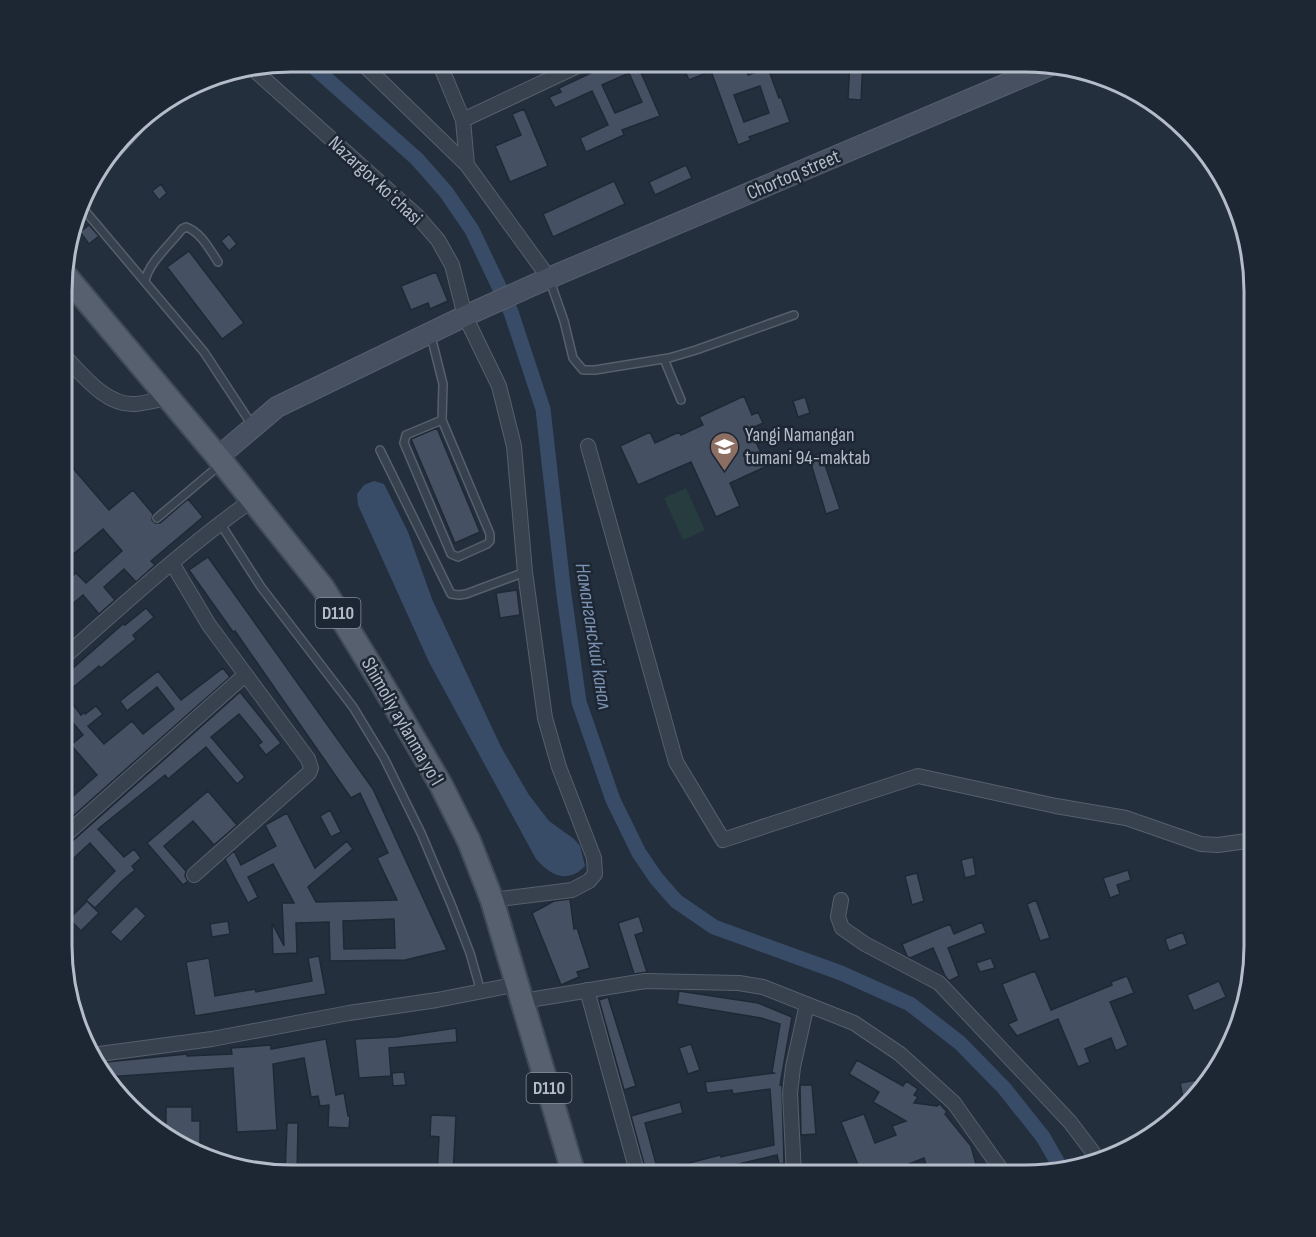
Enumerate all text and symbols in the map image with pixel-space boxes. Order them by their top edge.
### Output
street label: Nazargox koʻchasi [323,131,427,230]
street label: Chortoq street [743,145,844,205]
place label: Yangi Namangan tumani 94-maktab [745,423,870,470]
school or university icon: Yangi Namangan tumani 94-maktab [708,430,740,472]
water label: Наманганский канал [570,561,617,711]
road number: D110 [316,598,360,628]
street label: Shimoliy aylanma yoʻl [356,653,448,790]
road number: D110 [526,1073,572,1103]

